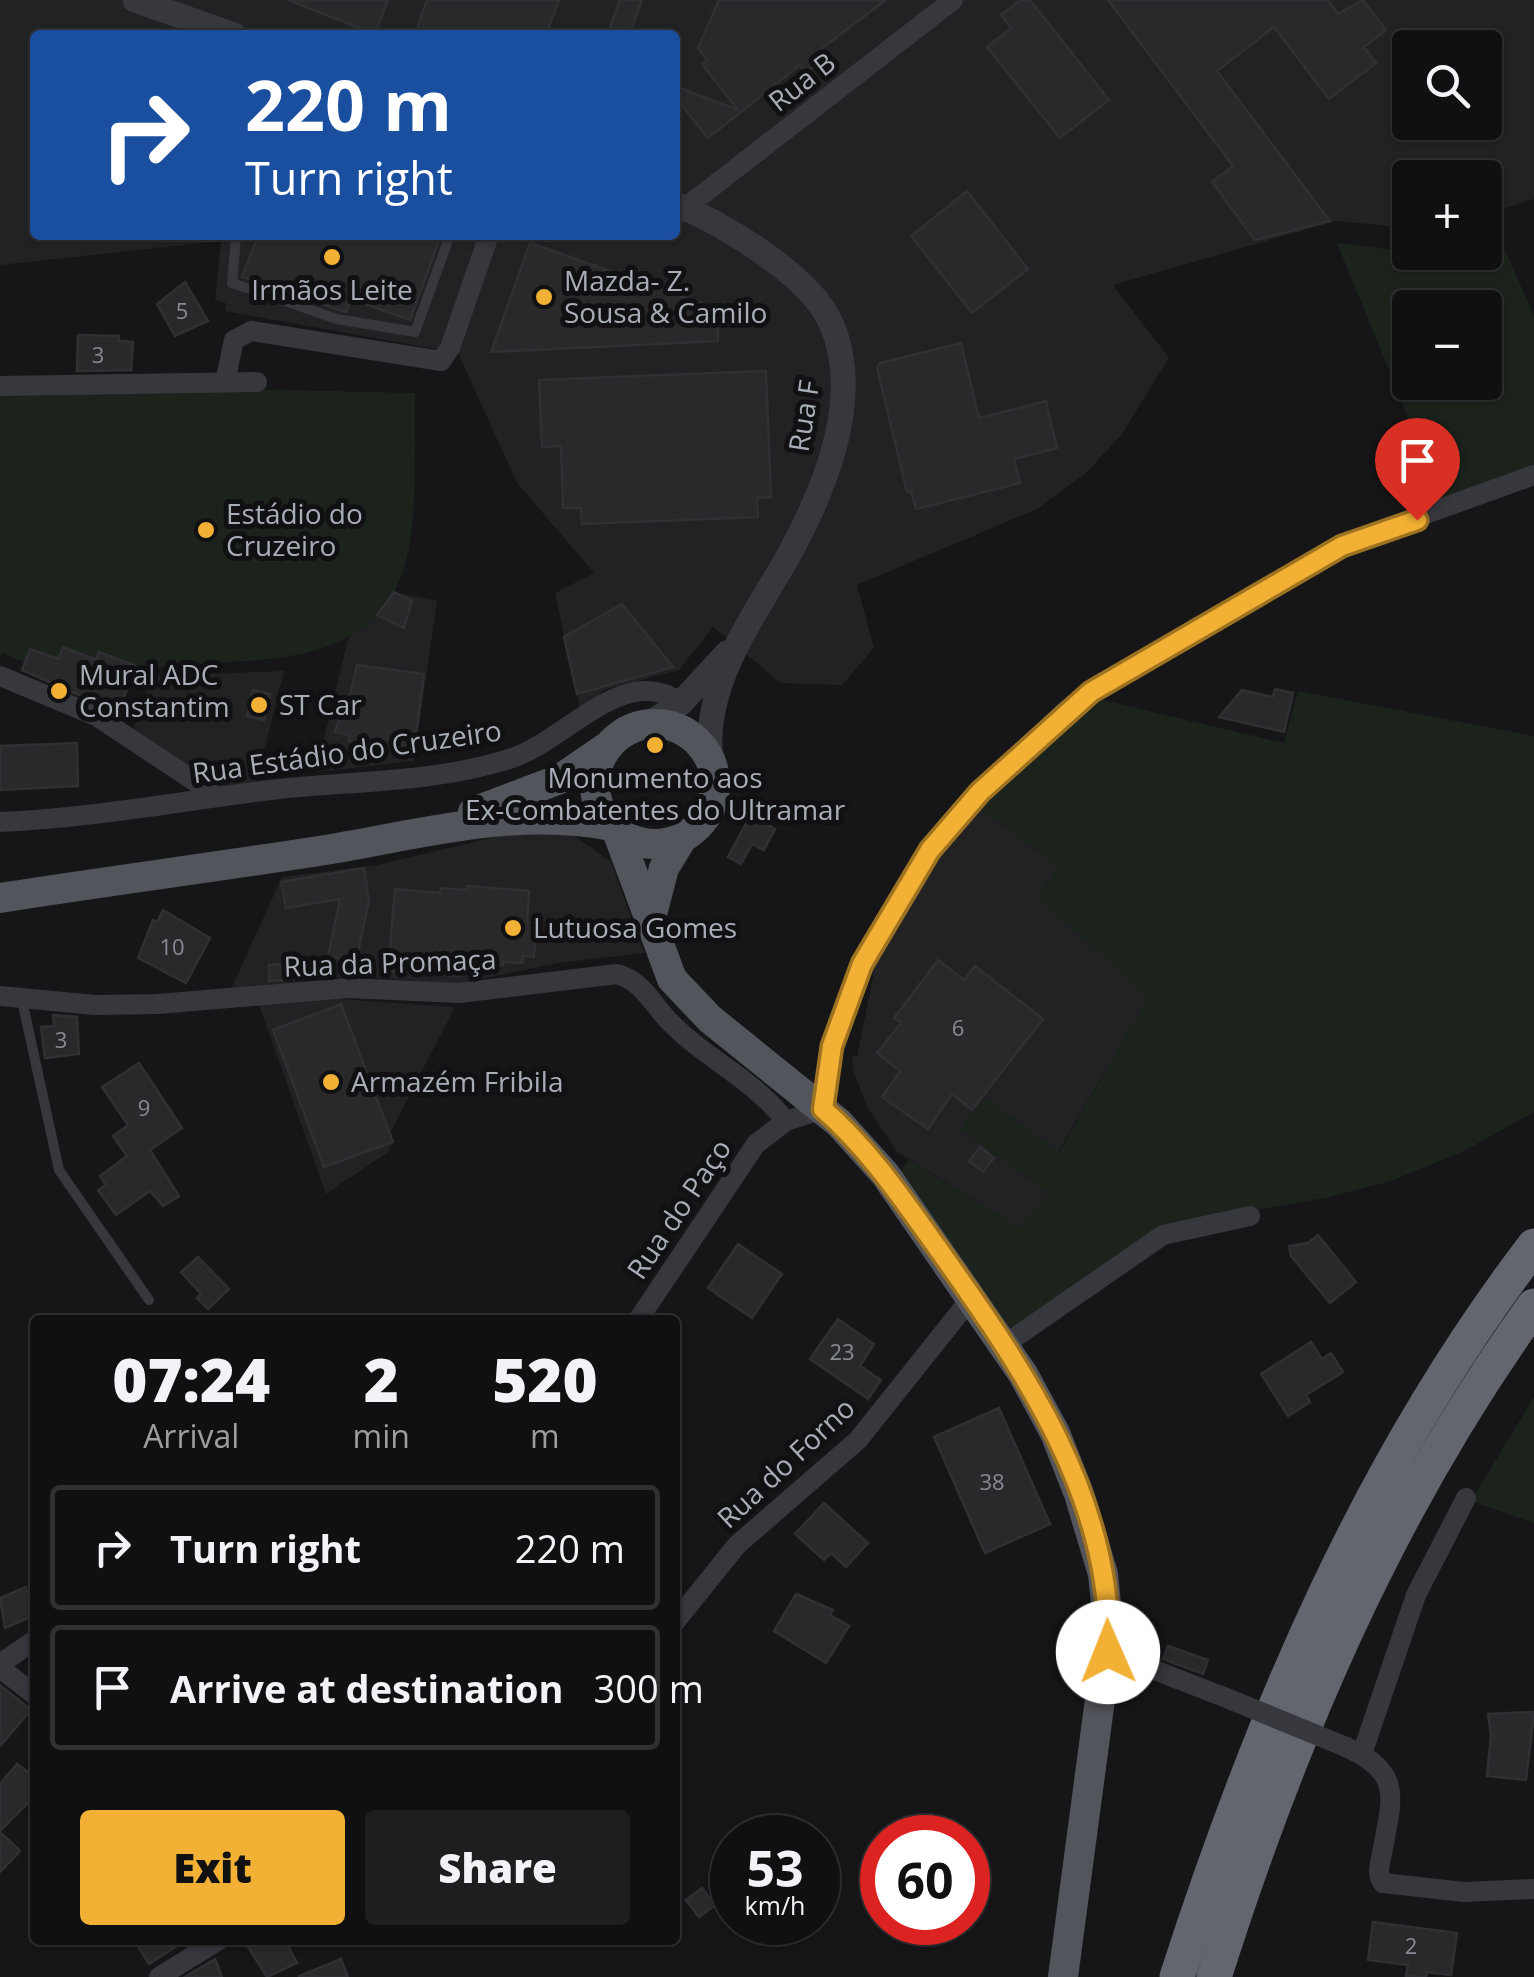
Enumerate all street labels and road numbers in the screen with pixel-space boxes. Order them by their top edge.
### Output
street label: Rua B [760,43,843,119]
street label: Rua F [779,377,827,454]
street label: Rua Estádio do Cruzeiro [190,711,504,792]
street label: Rua da Promaça [283,939,497,985]
street label: Rua do Paço [617,1131,739,1286]
street label: Rua do Forno [708,1389,862,1536]

